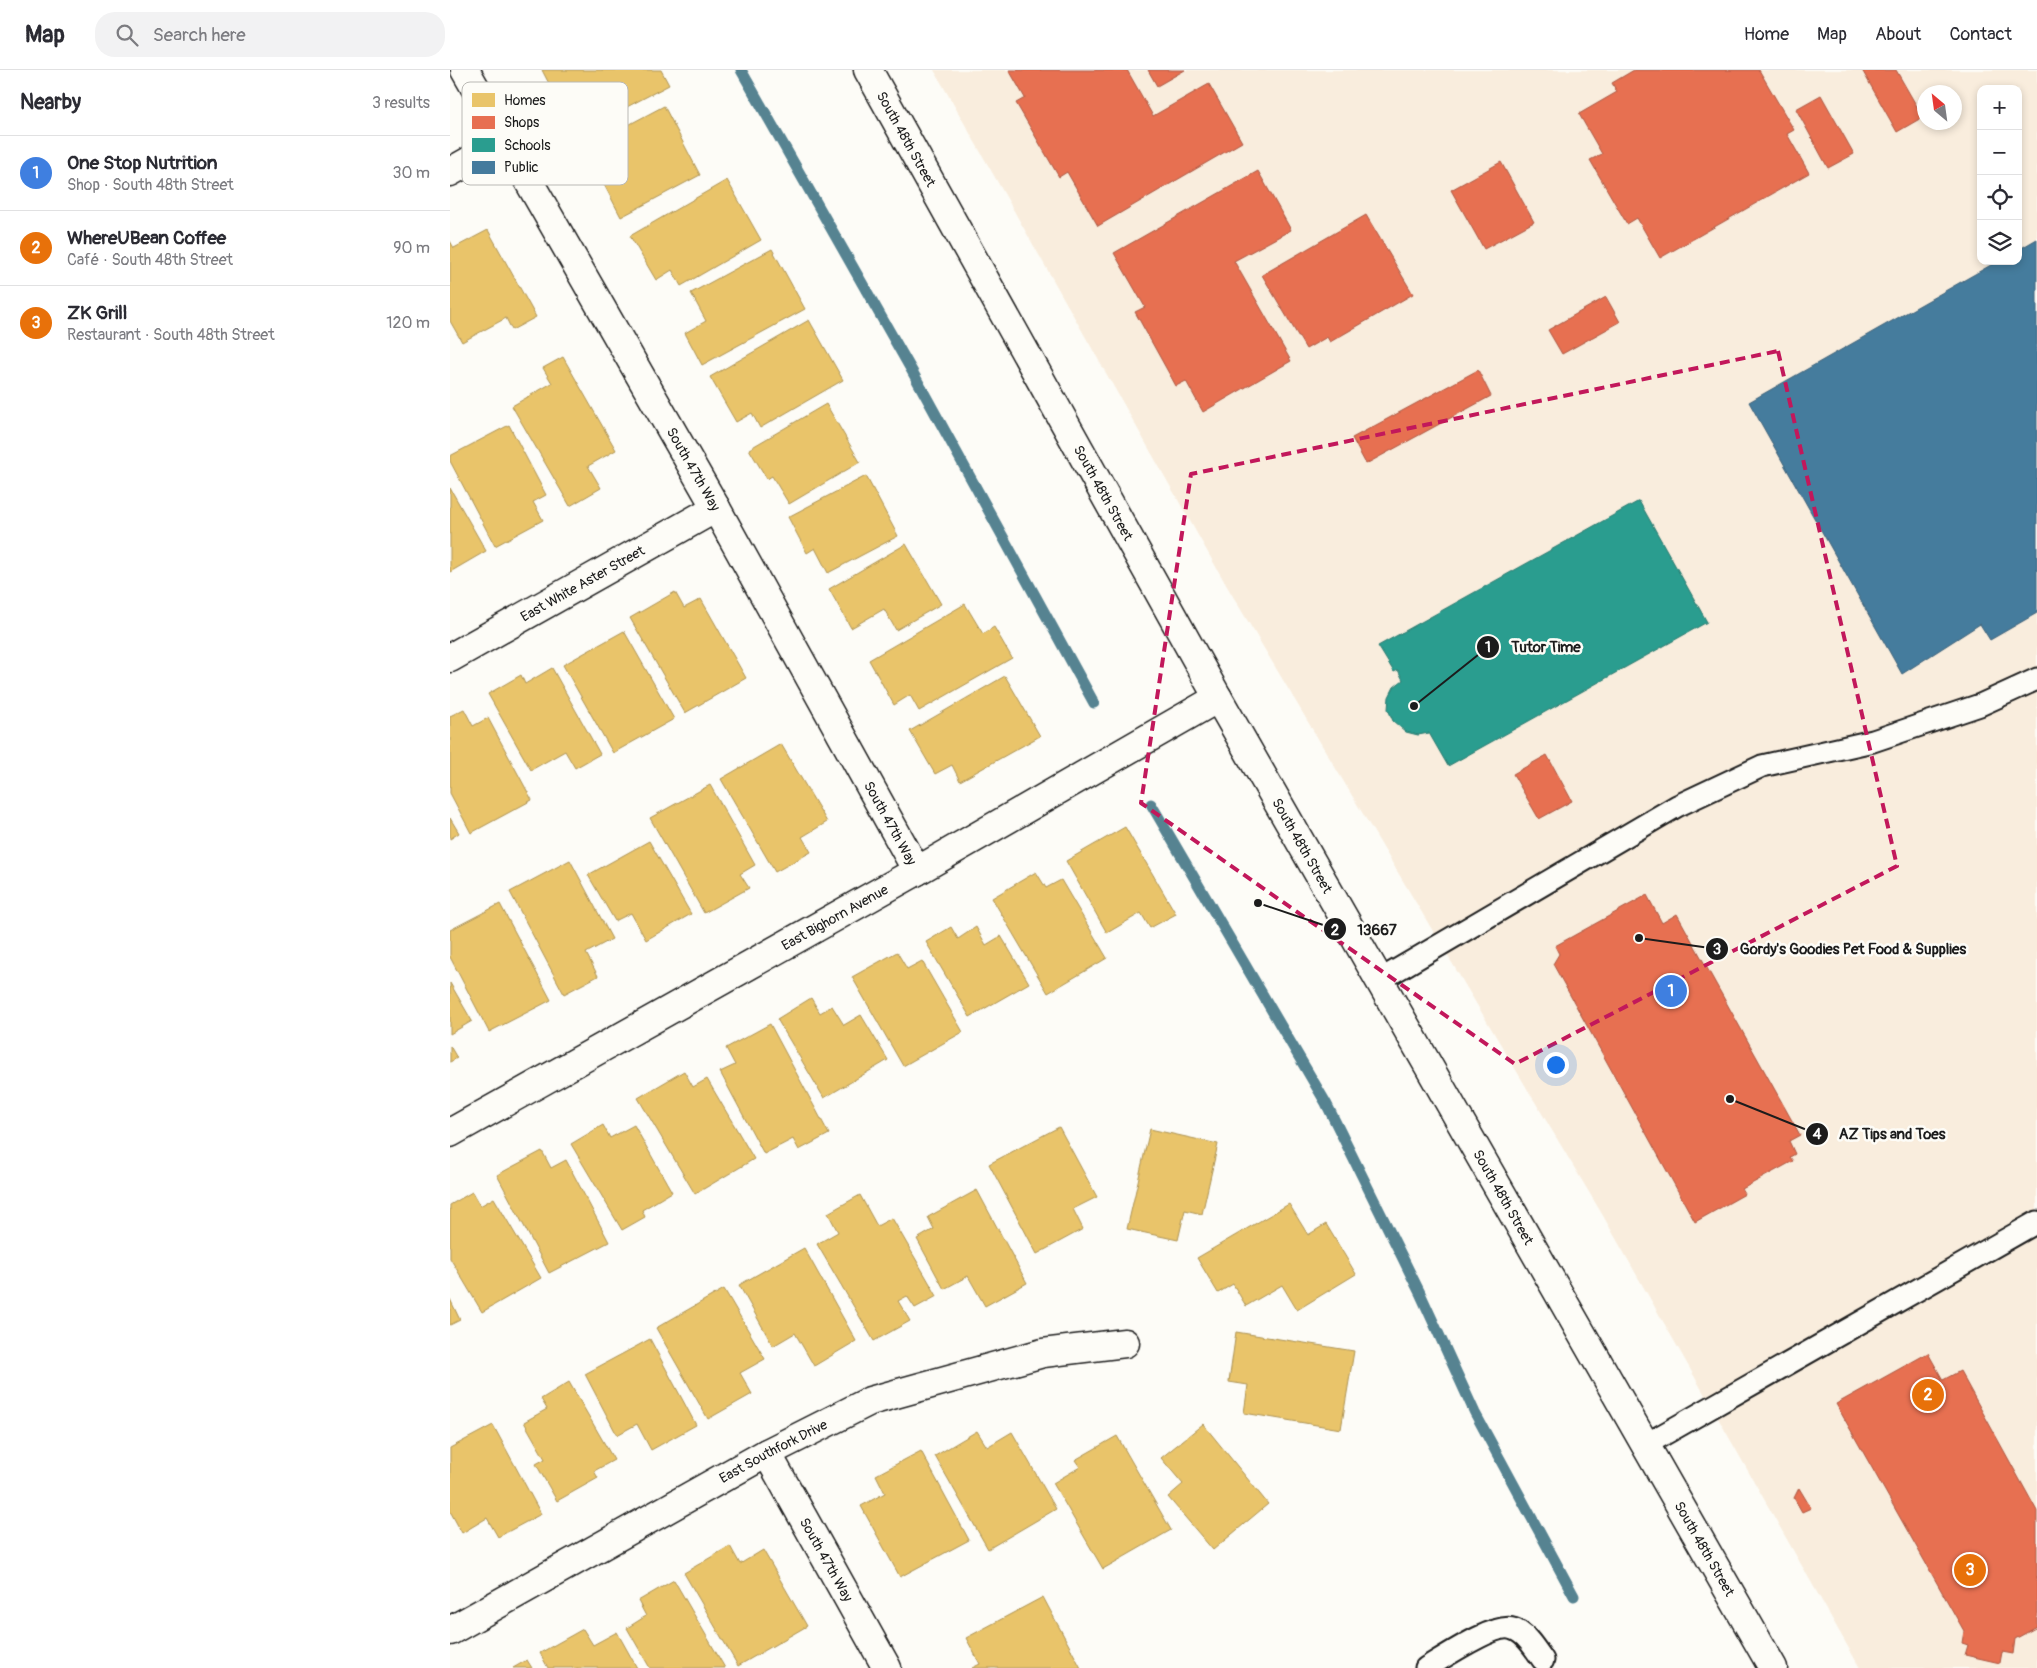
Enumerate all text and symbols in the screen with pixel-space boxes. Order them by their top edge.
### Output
search box [95,12,445,57]
text: Map [25,20,65,49]
icon: search [113,21,141,49]
text: Search here [153,23,246,47]
text: Home [1744,23,1789,46]
text: Map [1817,23,1847,46]
text: About [1875,23,1921,46]
text: Contact [1949,23,2012,46]
legend [462,82,628,185]
north arrow [1917,85,1962,130]
map controls [1977,85,2022,265]
button: + [1977,85,2022,130]
street label: South 48th Street [873,88,940,190]
text: Nearby [20,89,81,116]
text: Homes [504,92,546,109]
text: 3 results [372,93,430,113]
text: Shops [504,114,540,131]
button: − [1977,130,2022,175]
text: Schools [504,137,551,154]
text: One Stop Nutrition [67,151,218,175]
text: Public [504,159,539,176]
text: 1 [33,163,39,183]
text: 30 m [392,163,430,183]
text: Shop · South 48th Street [67,175,234,195]
button: locate [1977,175,2022,220]
button: layers [1977,220,2022,265]
text: WhereUBean Coffee [67,226,226,250]
text: 2 [32,238,40,258]
text: 90 m [393,238,430,258]
text: Café · South 48th Street [67,250,233,270]
text: ZK Grill [67,301,127,325]
text: 3 [32,313,40,333]
text: 120 m [386,313,430,333]
text: Restaurant · South 48th Street [67,325,275,345]
street label: South 47th Way [663,424,724,514]
street label: South 48th Street [1070,442,1137,544]
street label: East White Aster Street [517,541,648,625]
callout: Tutor Time [1476,632,1590,662]
text: 1 [1485,638,1491,657]
text: Tutor Time [1510,638,1581,657]
street label: South 47th Way [860,778,921,868]
street label: South 48th Street [1269,795,1336,896]
street label: East Bighorn Avenue [778,881,891,954]
callout: 13667 [1322,914,1407,944]
text: 2 [1331,921,1339,940]
text: 13667 [1357,921,1397,940]
callout: Gordy's Goodies Pet Food & Supplies [1705,934,1976,964]
text: 3 [1713,940,1721,959]
text: Gordy's Goodies Pet Food & Supplies [1740,940,1966,959]
pin: 1 [1655,972,1687,1010]
your location [1543,1052,1569,1078]
callout: AZ Tips and Toes [1804,1119,1956,1149]
text: 4 [1813,1125,1822,1144]
text: AZ Tips and Toes [1839,1125,1946,1144]
street label: South 48th Street [1470,1147,1538,1248]
pin: 2 [1912,1376,1944,1414]
street label: East Southfork Drive [716,1415,830,1487]
street label: South 48th Street [1671,1498,1739,1599]
street label: South 47th Way [796,1515,857,1604]
pin: 3 [1954,1551,1986,1589]

